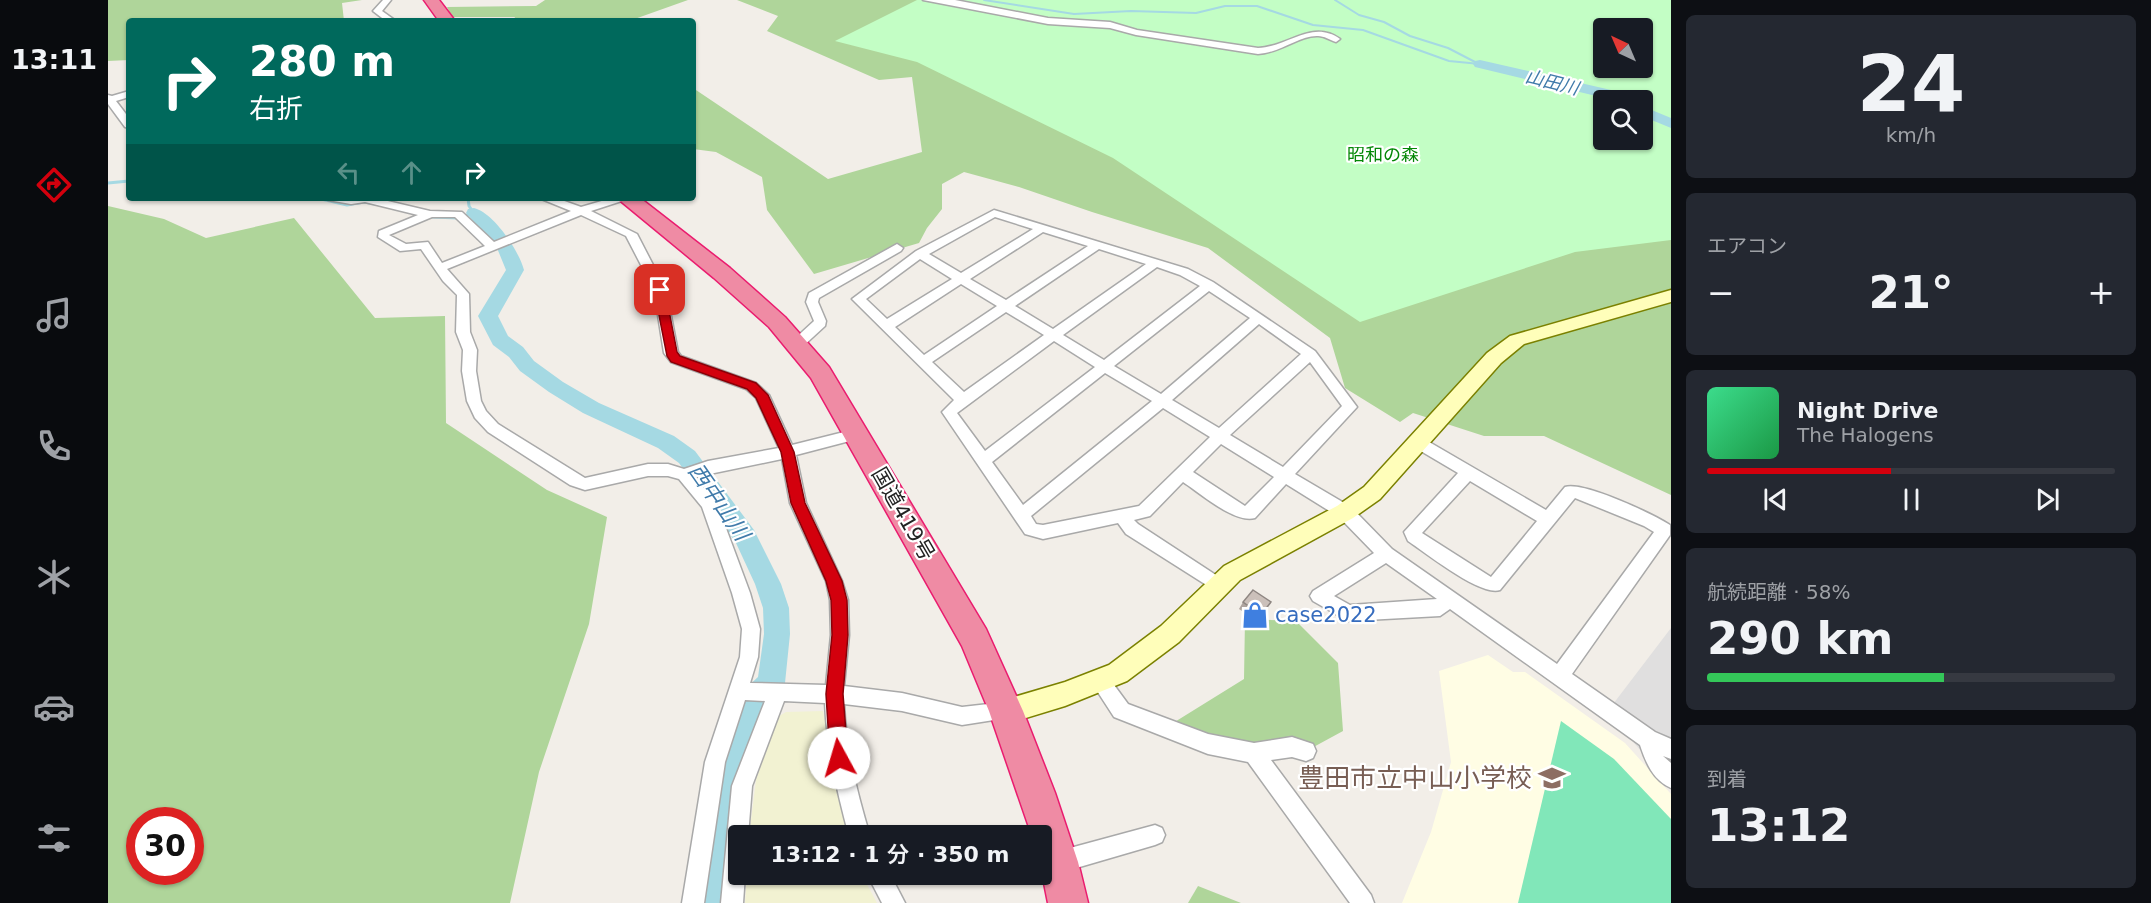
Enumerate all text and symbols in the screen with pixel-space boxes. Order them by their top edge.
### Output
north arrow [1593,18,1653,78]
map controls [1593,18,1653,150]
text: 280 m [249,37,395,86]
text: 24 [1857,39,1965,129]
icon: right [150,42,228,120]
text: 13:11 [11,44,97,75]
water label: 山田川 [1523,65,1583,99]
button: search [1593,90,1653,150]
text: 右折 [249,93,303,124]
text: km/h [1886,123,1936,147]
park label: 昭和の森 [1347,144,1419,165]
icon: left [332,156,365,189]
icon: ahead [395,156,428,189]
icon: right [458,156,491,189]
icon: directions [33,164,75,206]
text: エアコン [1707,234,1787,258]
pin [634,264,685,315]
text: 21° [1868,266,1954,319]
icon: arrive [643,273,676,306]
text: − [1707,273,1735,312]
text: + [2087,273,2115,312]
icon: music [33,294,75,336]
text: Night Drive [1797,398,1938,423]
text: The Halogens [1797,423,1934,447]
icon: phone [33,425,75,467]
water label: 西中山川 [684,459,756,547]
street label: 国道419号 [867,463,939,565]
icon: previous [1759,483,1792,516]
icon: pause [1895,483,1928,516]
icon: next [2031,483,2064,516]
icon: climate [33,556,75,598]
text: 航続距離 · 58% [1707,580,1851,604]
shop icon: case2022 [1240,600,1270,630]
place label: case2022 [1275,603,1377,627]
text: 290 km [1707,612,1893,665]
icon: car [33,686,75,728]
position arrow [807,726,871,790]
place label: 豊田市立中山小学校 [1298,763,1532,793]
school or university icon: 豊田市立中山小学校 [1537,763,1567,793]
text: 到着 [1707,767,1747,791]
text: 13:12 [1707,799,1850,852]
speed limit sign: 30 [126,807,204,885]
icon: filters [33,817,75,859]
text: 13:12 · 1 分 · 350 m [771,842,1009,867]

